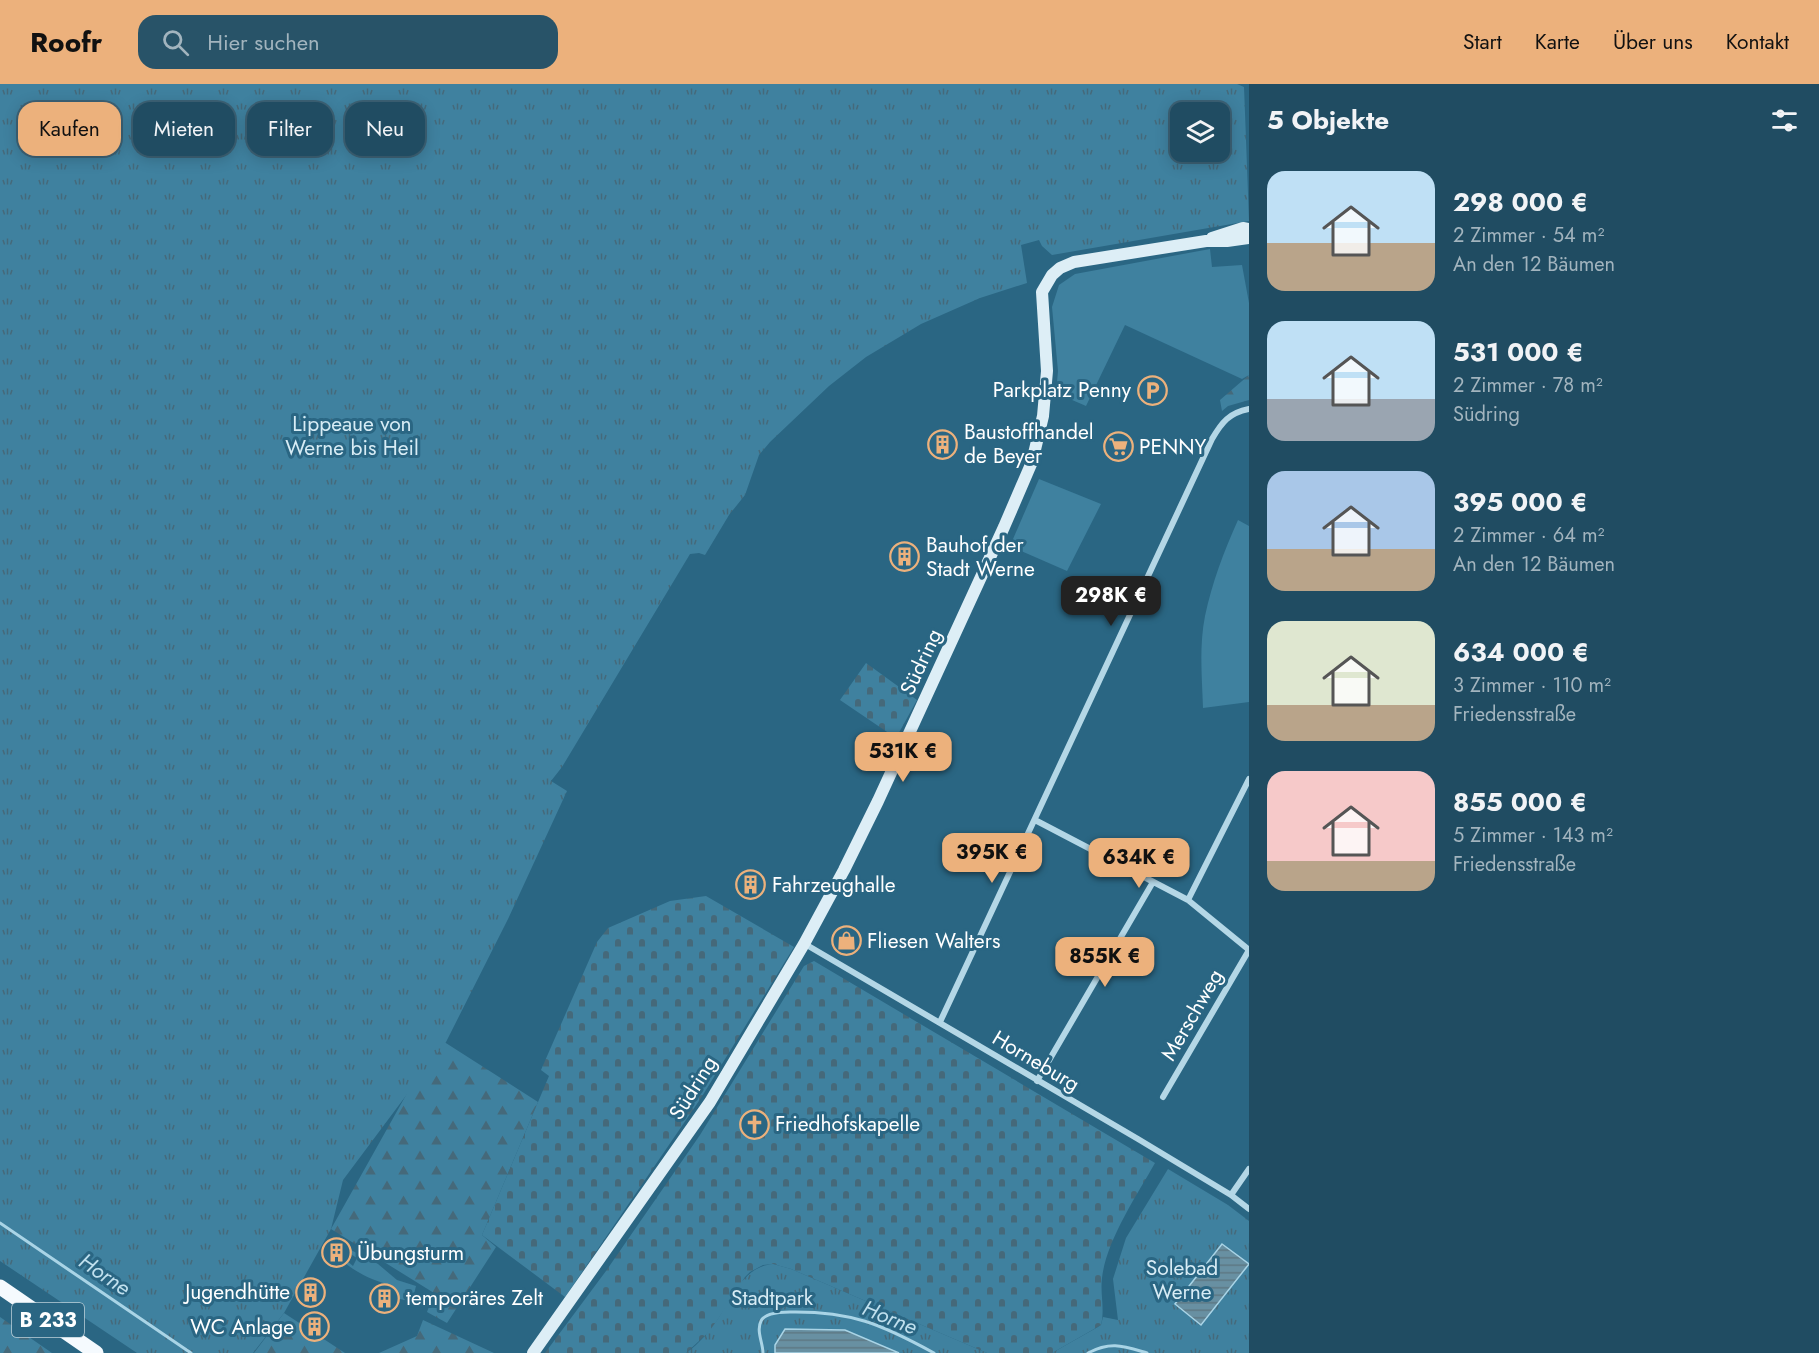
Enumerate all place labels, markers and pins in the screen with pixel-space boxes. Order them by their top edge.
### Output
parking icon: Parkplatz Penny [1136,374,1168,406]
place label: Parkplatz Penny [993,375,1132,405]
place label: Baustoffhandel de Beyer [964,417,1094,471]
building icon: Baustoffhandel de Beyer [927,428,959,460]
supermarket icon: PENNY [1102,431,1134,463]
place label: PENNY [1139,432,1207,462]
place label: Bauhof der Stadt Werne [926,530,1035,584]
building icon: Bauhof der Stadt Werne [889,541,921,573]
pin: 298K € [1062,576,1160,627]
pin: 531K € [854,732,952,783]
pin: 395K € [943,833,1041,884]
pin: 634K € [1090,838,1188,889]
building icon: Fahrzeughalle [735,869,767,901]
place label: Fahrzeughalle [772,870,896,900]
shop icon: Fliesen Walters [830,925,862,957]
place label: Fliesen Walters [867,926,1000,956]
pin: 855K € [1056,937,1154,988]
church icon: Friedhofskapelle [738,1108,770,1140]
place label: Friedhofskapelle [775,1109,920,1139]
building icon: Übungsturm [320,1237,352,1269]
place label: Übungsturm [357,1238,464,1268]
building icon: Jugendhütte [295,1276,327,1308]
place label: Jugendhütte [182,1277,290,1307]
building icon: temporäres Zelt [369,1282,401,1314]
place label: temporäres Zelt [406,1283,543,1313]
building icon: WC Anlage [299,1311,331,1343]
place label: WC Anlage [190,1312,294,1342]

